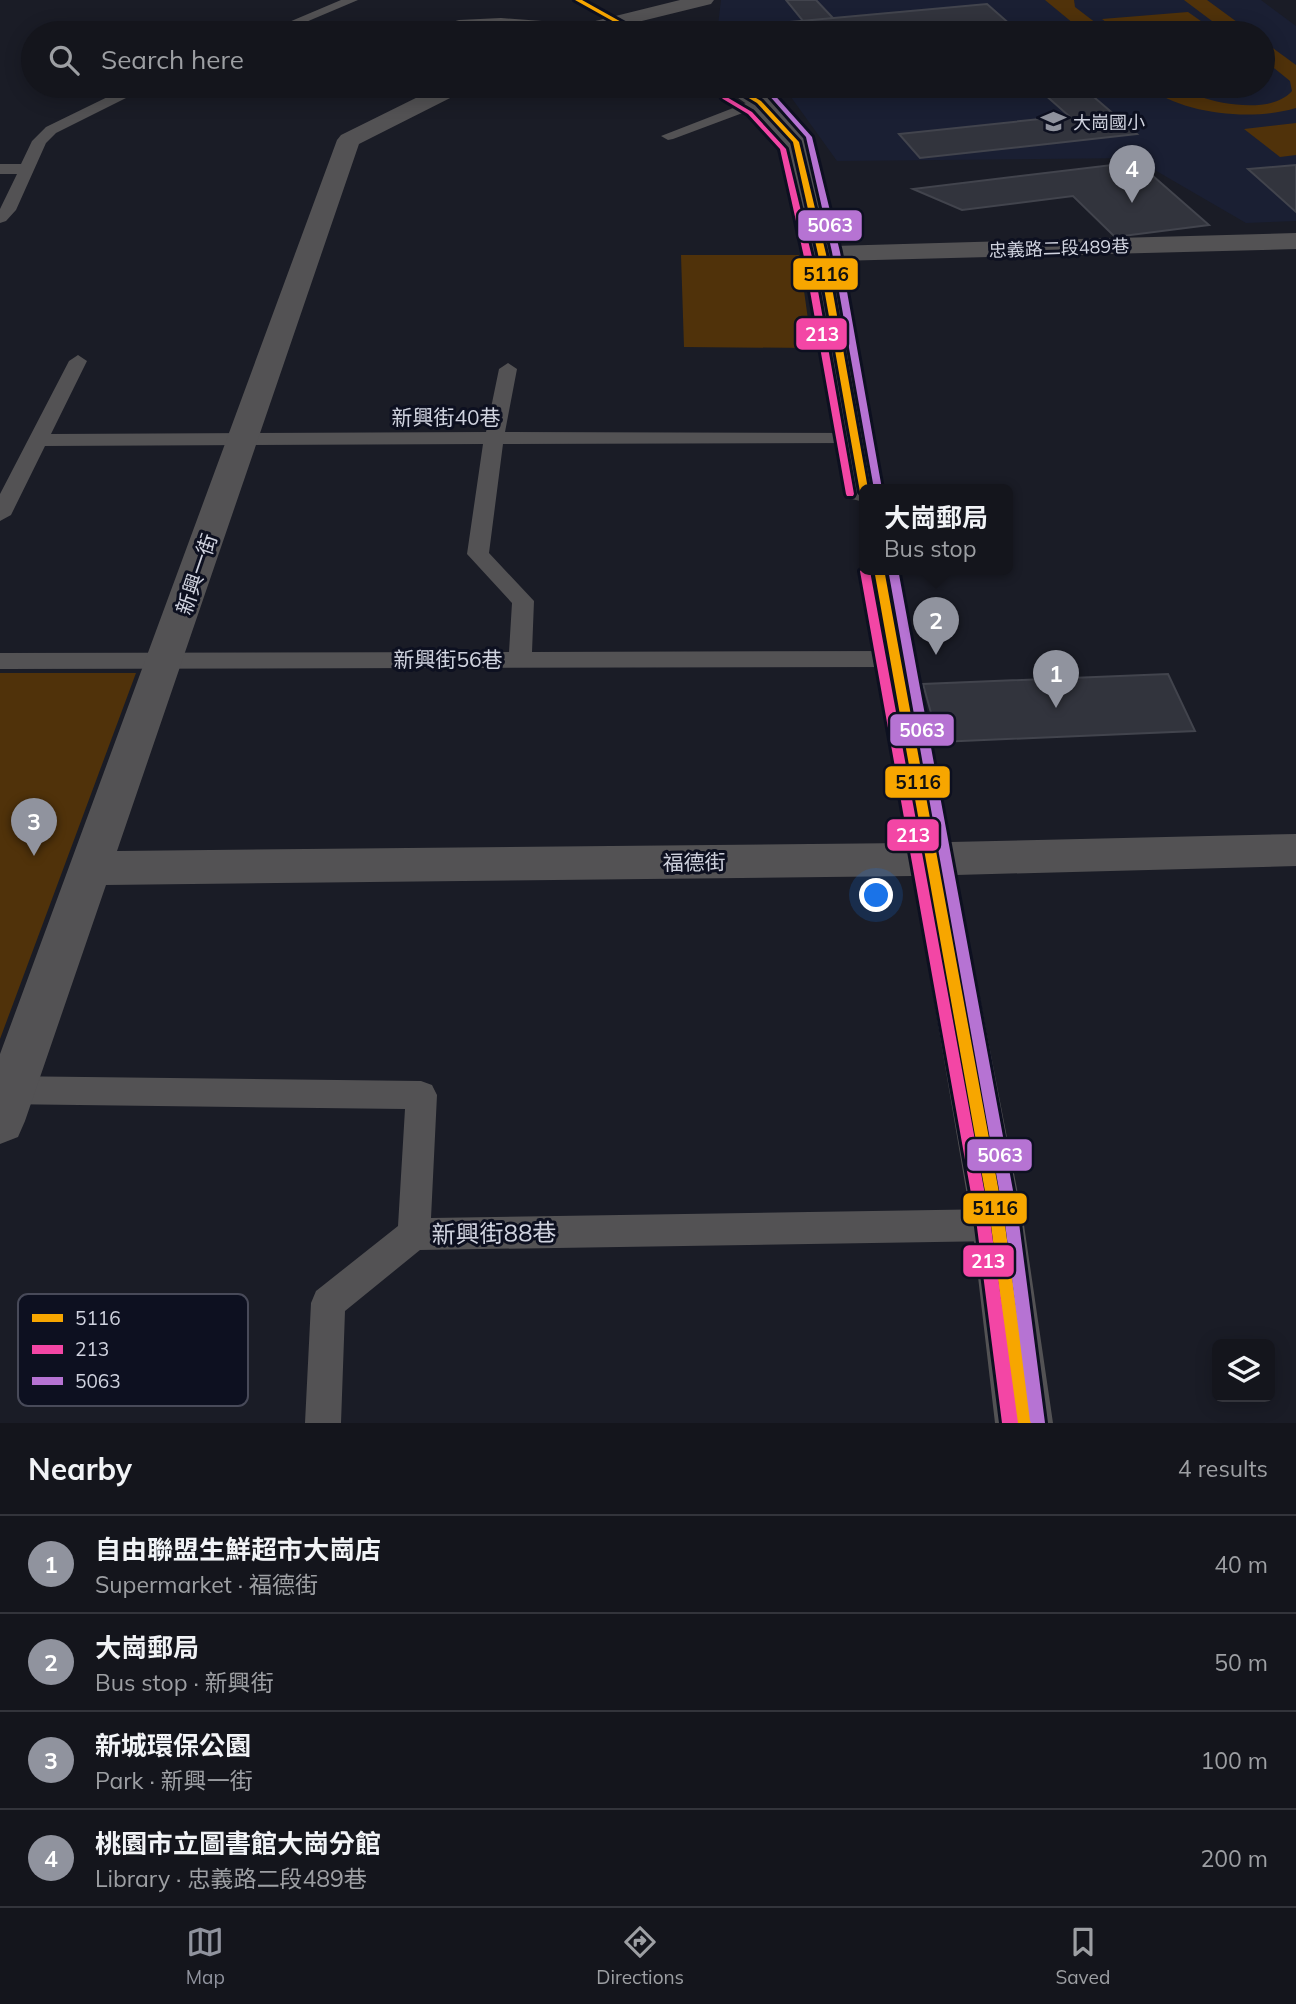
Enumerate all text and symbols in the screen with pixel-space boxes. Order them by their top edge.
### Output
search box [21,21,1275,98]
icon: search [45,41,83,79]
text: Search here [101,43,244,76]
school or university icon: 大崗國小 [1039,108,1067,136]
place label: 大崗國小 [1073,111,1145,134]
pin: 4 [1109,145,1155,203]
line badge: 5063 [797,209,863,242]
text: 5063 [807,213,853,237]
street label: 忠義路二段489巷 [988,234,1130,262]
line badge: 5116 [792,257,859,291]
text: 5116 [803,262,849,286]
line badge: 213 [795,317,848,351]
text: 213 [805,322,839,346]
street label: 新興街40巷 [391,404,501,430]
popup [859,484,1013,575]
text: 大崗郵局 [884,501,988,534]
street label: 新興一街 [170,530,222,618]
text: Bus stop [884,534,976,563]
pin: 2 [913,597,959,655]
street label: 新興街56巷 [393,646,503,672]
pin: 1 [1033,650,1079,708]
line badge: 5063 [889,713,955,747]
text: 5063 [899,718,945,742]
line badge: 5116 [884,765,951,799]
text: 5116 [895,770,941,794]
pin: 3 [11,798,57,856]
line badge: 213 [886,818,940,852]
text: 213 [896,823,930,847]
street label: 福德街 [662,848,726,876]
your location [859,878,893,912]
line badge: 5063 [966,1138,1033,1172]
text: 5063 [977,1143,1023,1167]
line badge: 5116 [962,1192,1028,1225]
text: 5116 [972,1196,1018,1220]
street label: 新興街88巷 [431,1217,557,1249]
line badge: 213 [962,1244,1015,1278]
text: 213 [971,1249,1005,1273]
legend [18,1294,248,1406]
text: 5116 [75,1306,121,1330]
text: 213 [75,1337,109,1361]
map controls [1212,1339,1275,1402]
button: layers [1212,1339,1275,1402]
text: 5063 [75,1369,121,1393]
text: Nearby [28,1450,132,1488]
text: 4 results [1178,1454,1268,1483]
text: 自由聯盟生鮮超市大崗店 [95,1533,381,1566]
text: 1 [44,1550,58,1579]
text: 40 m [1214,1550,1268,1579]
text: Supermarket · 福德街 [95,1570,318,1599]
text: 大崗郵局 [95,1631,199,1664]
text: 2 [44,1648,58,1677]
text: 50 m [1214,1648,1268,1677]
text: Bus stop · 新興街 [95,1668,274,1697]
text: 新城環保公園 [95,1729,251,1762]
text: 3 [44,1746,58,1775]
text: 100 m [1200,1746,1268,1775]
text: Park · 新興一街 [95,1766,253,1795]
text: 桃園市立圖書館大崗分館 [95,1827,381,1860]
text: 4 [44,1844,58,1873]
text: 200 m [1200,1844,1268,1873]
text: Library · 忠義路二段489巷 [95,1864,367,1893]
tab: Map [186,1923,225,1989]
tab: Directions [596,1923,684,1989]
tab: Saved [1055,1923,1110,1989]

